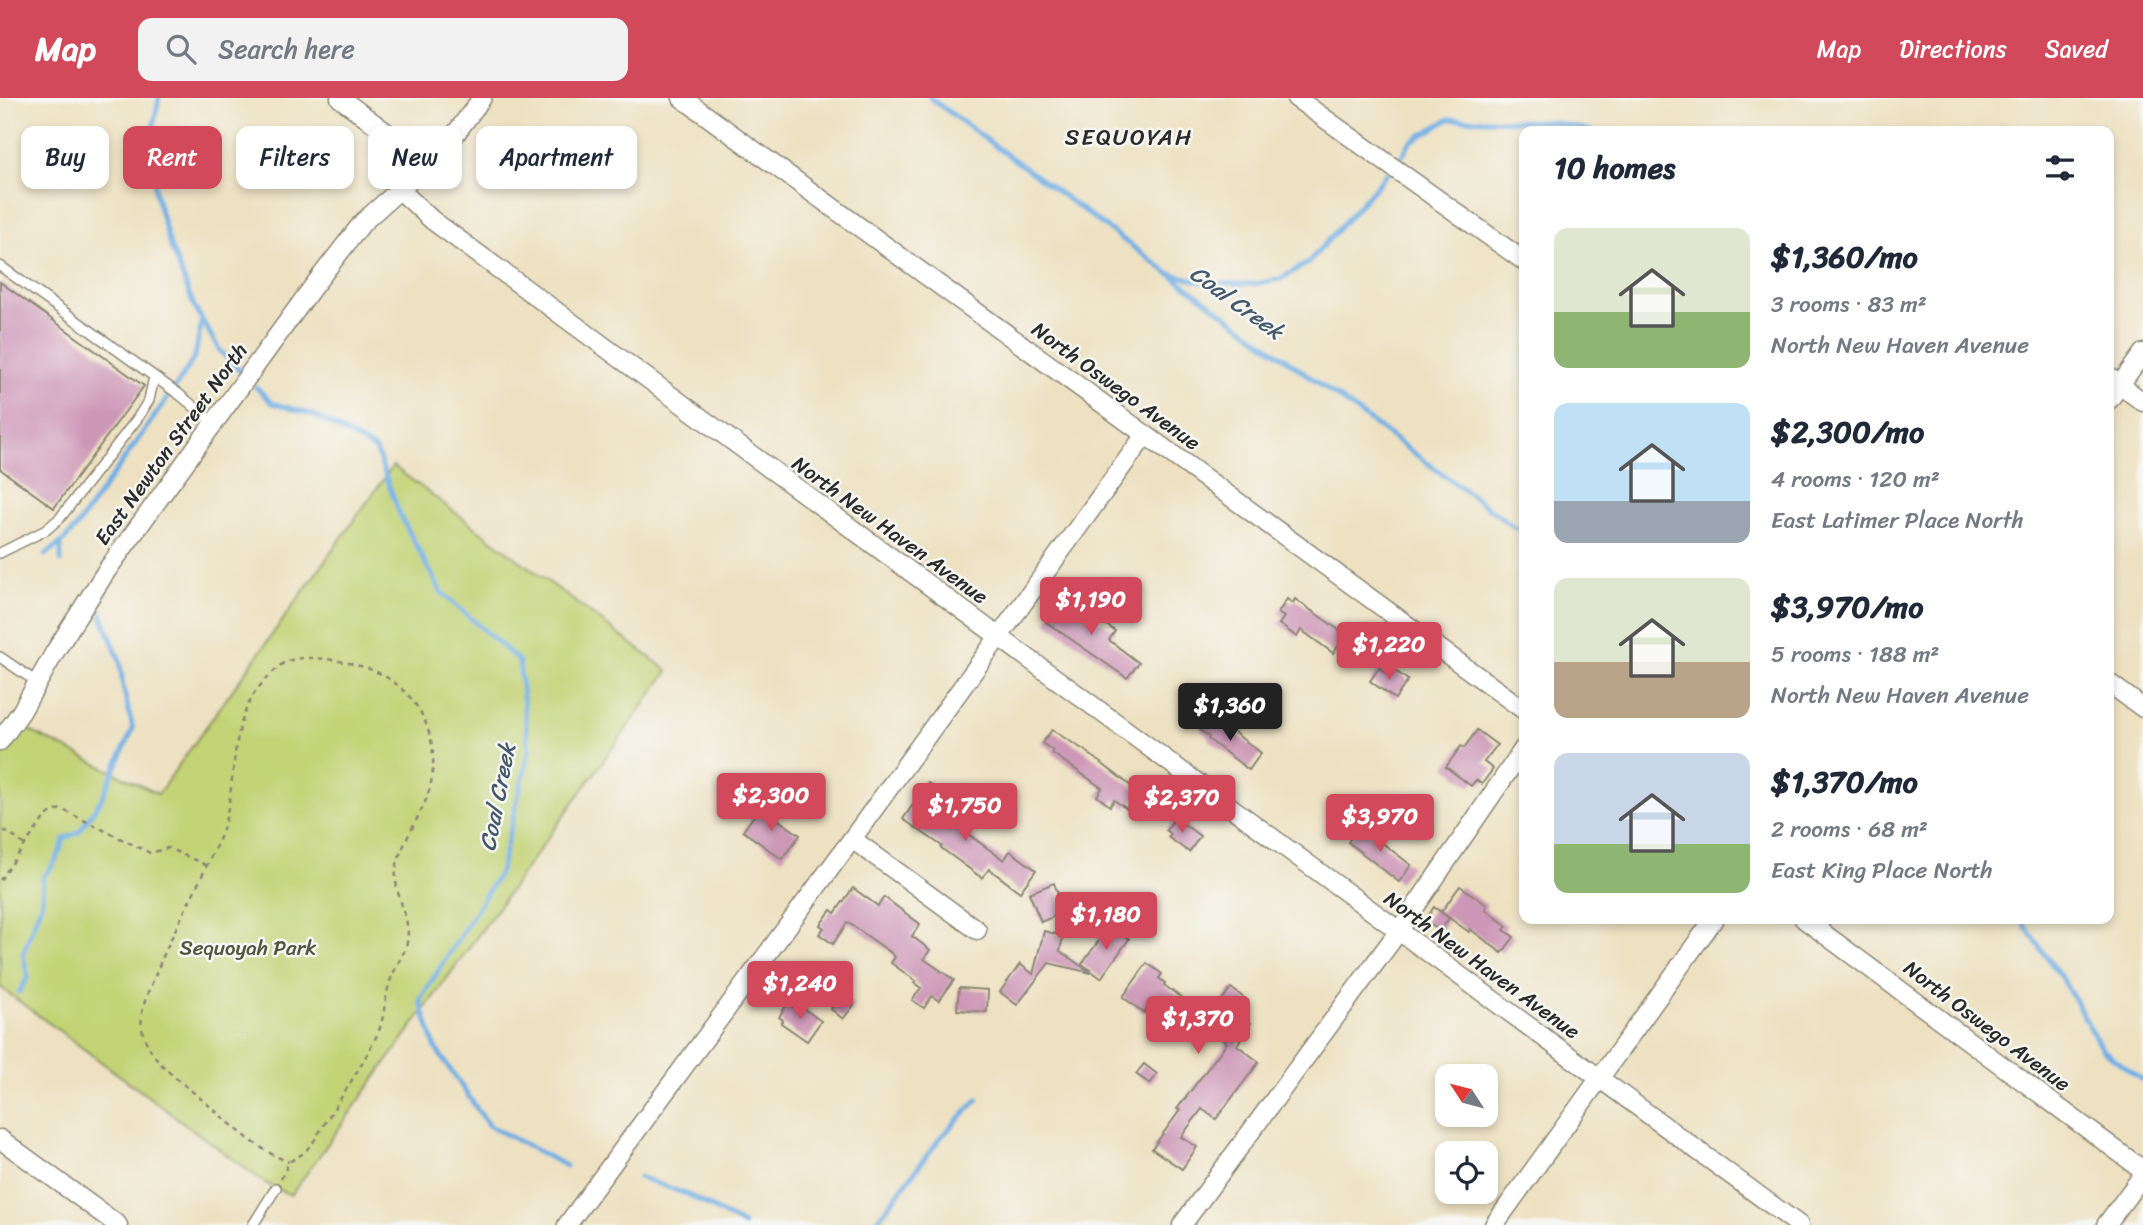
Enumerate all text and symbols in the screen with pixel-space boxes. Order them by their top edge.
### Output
search box [138,18,628,81]
text: Map [35,20,96,78]
text: Search here [218,26,355,72]
text: Map [1817,28,1861,70]
text: Directions [1899,28,2007,70]
text: Saved [2045,28,2108,70]
icon: search [162,30,200,68]
district label: SEQUOYAH [1065,117,1193,158]
chip: Buy [21,126,109,189]
chip: Rent [123,126,222,189]
chip: Filters [236,126,354,189]
chip: New [368,126,462,189]
chip: Apartment [476,126,637,189]
text: 10 homes [1554,141,1675,195]
icon: filters [2041,149,2079,187]
text: $1,360/mo [1771,230,1918,284]
water label: Coal Creek [1181,254,1294,352]
icon: home [1610,256,1694,340]
text: 3 rooms · 83 m² [1771,284,1927,325]
street label: North Oswego Avenue [1023,311,1209,461]
text: North New Haven Avenue [1771,325,2029,366]
street label: East Newton Street North [84,335,258,553]
text: $2,300/mo [1771,405,1924,459]
icon: home [1610,431,1694,515]
street label: North New Haven Avenue [784,445,997,615]
text: 4 rooms · 120 m² [1771,459,1940,500]
text: East Latimer Place North [1771,500,2024,541]
pin: $1,190 [1034,578,1148,637]
text: $1,190 [1056,579,1126,620]
text: $3,970/mo [1771,580,1923,634]
icon: home [1610,606,1694,690]
pin: $1,220 [1332,622,1446,682]
text: $1,220 [1353,624,1425,665]
text: 5 rooms · 188 m² [1771,634,1939,675]
text: North New Haven Avenue [1771,675,2029,716]
pin: $1,360 [1173,684,1287,743]
text: $1,360 [1194,685,1266,726]
water label: Coal Creek [467,738,528,855]
text: $1,370/mo [1771,755,1918,809]
pin: $2,300 [714,774,828,833]
text: $2,300 [733,775,809,816]
pin: $2,370 [1125,776,1239,835]
text: $2,370 [1144,777,1220,818]
icon: home [1610,781,1694,865]
pin: $1,750 [908,784,1022,843]
text: $1,750 [928,785,1002,826]
pin: $3,970 [1323,794,1437,854]
text: $3,970 [1342,796,1418,837]
text: 2 rooms · 68 m² [1771,809,1928,850]
text: East King Place North [1771,850,1993,891]
street label: North New Haven Avenue [1376,880,1589,1050]
pin: $1,180 [1049,892,1163,952]
text: $1,180 [1071,894,1141,935]
park label: Sequoyah Park [180,929,316,967]
street label: North Oswego Avenue [1895,950,2079,1102]
pin: $1,240 [743,962,857,1021]
text: $1,240 [763,963,837,1004]
pin: $1,370 [1141,996,1255,1056]
text: $1,370 [1162,998,1234,1039]
north arrow [1435,1064,1498,1127]
map controls [1435,1064,1498,1204]
button: locate [1435,1141,1498,1204]

